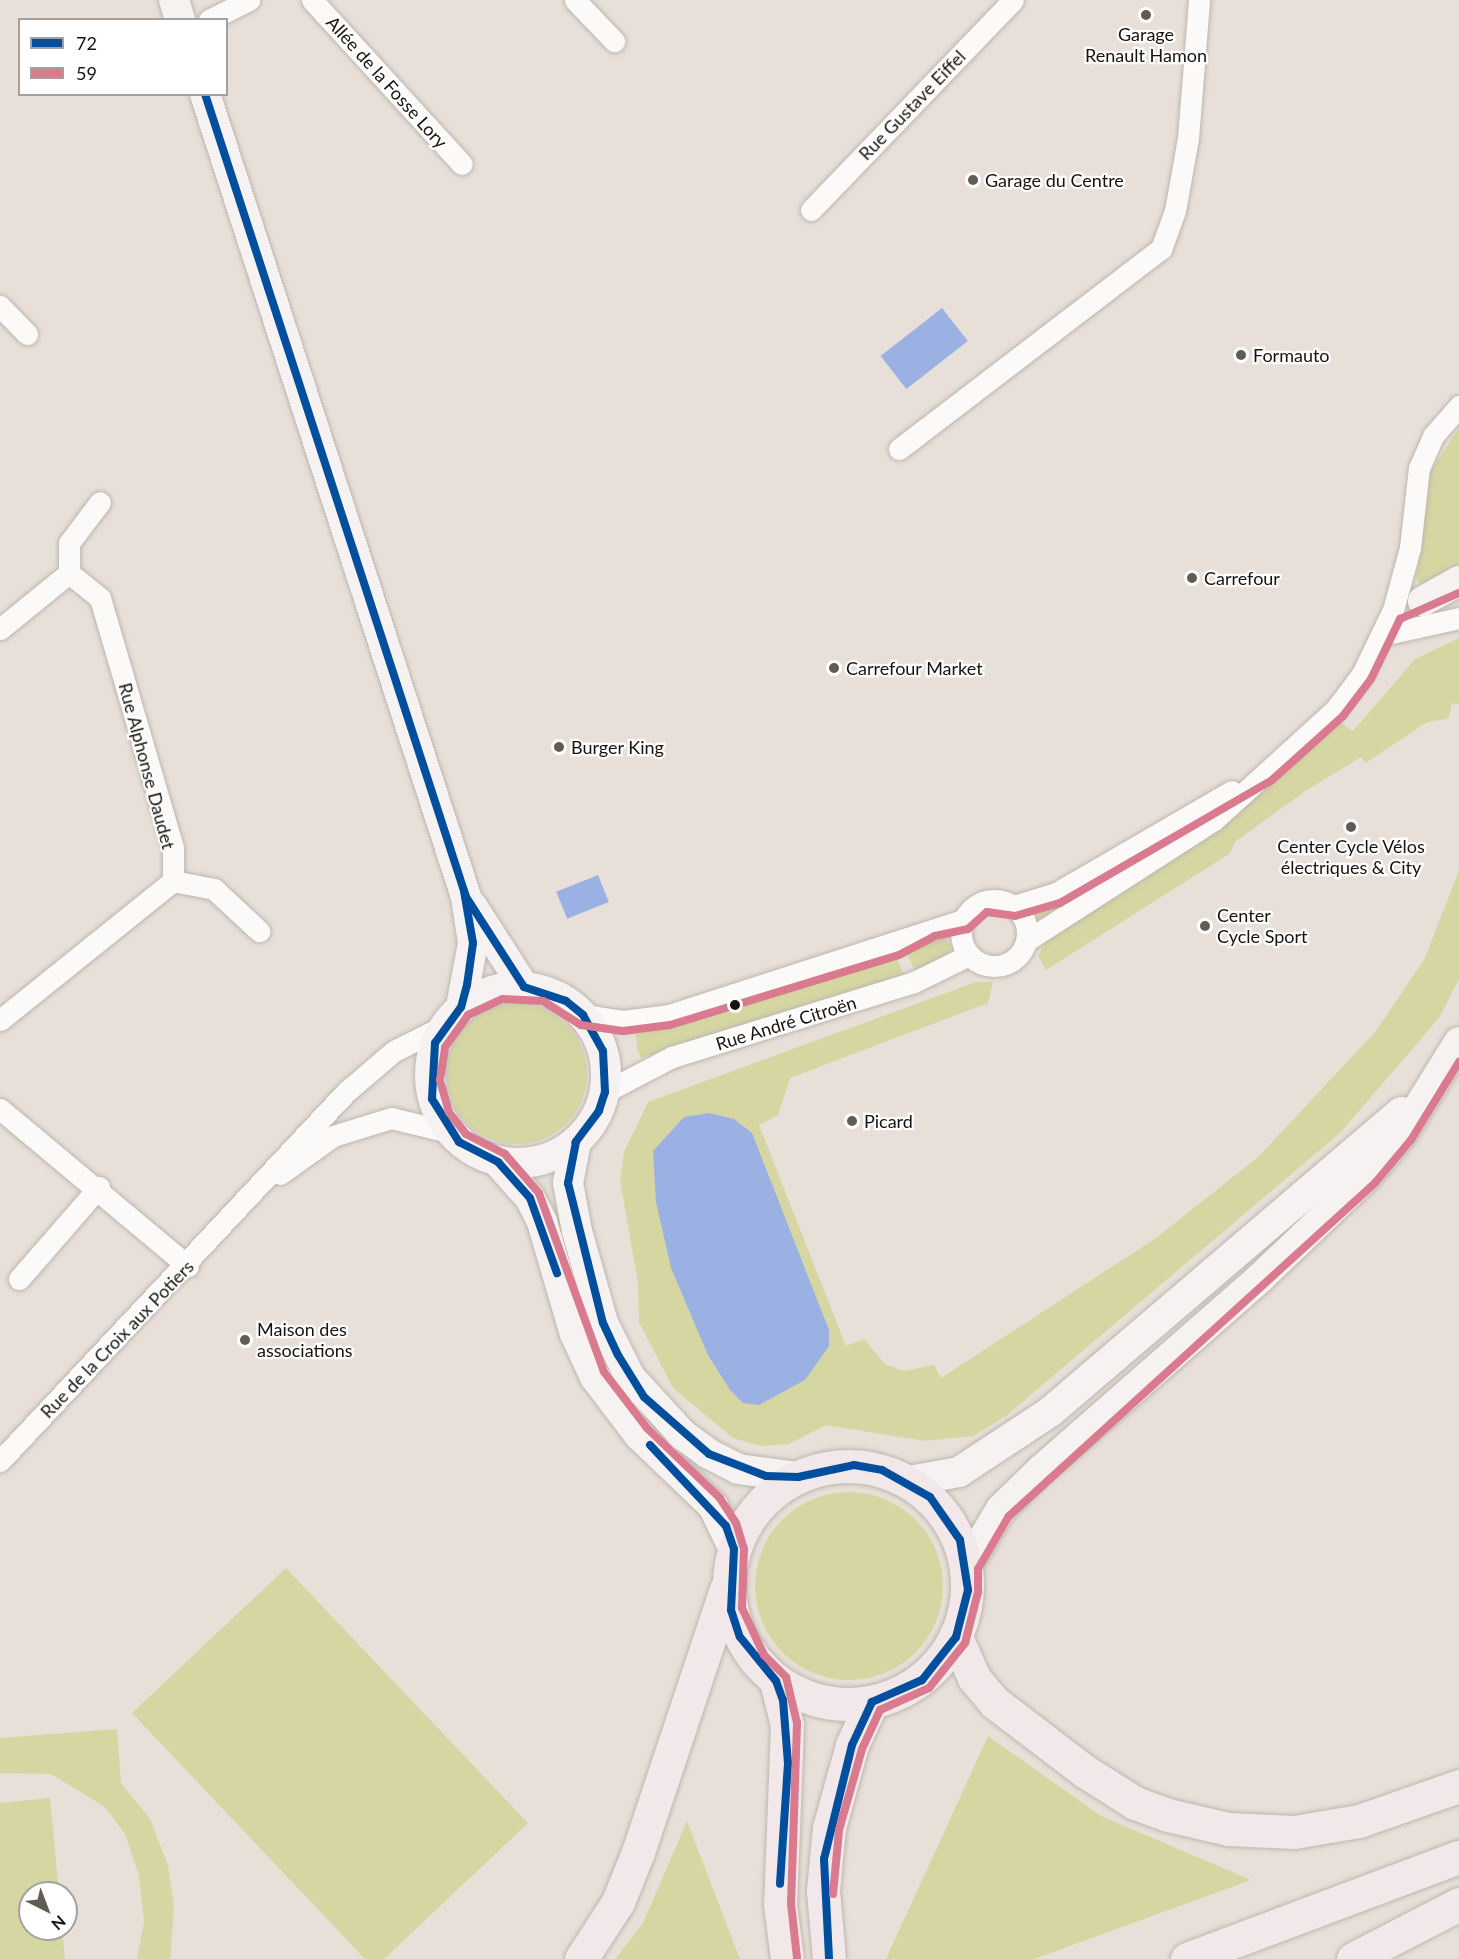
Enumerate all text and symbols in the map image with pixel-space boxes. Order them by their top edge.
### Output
marker: Garage Renault Hamon [1139,8,1153,22]
street label: Allée de la Fosse Lory [322,12,452,152]
legend [18,18,228,96]
place label: Garage Renault Hamon [1085,24,1207,66]
text: 72 [76,32,97,54]
street label: Rue Gustave Eiffel [854,46,970,164]
text: 59 [76,62,97,84]
place label: Garage du Centre [985,169,1124,191]
marker: Garage du Centre [966,173,980,187]
place label: Formauto [1253,344,1330,366]
marker: Formauto [1234,348,1248,362]
place label: Carrefour [1204,567,1280,589]
marker: Carrefour [1185,571,1199,585]
place label: Carrefour Market [846,657,983,679]
marker: Carrefour Market [827,661,841,675]
street label: Rue Alphonse Daudet [114,680,180,852]
place label: Burger King [571,736,664,758]
marker: Burger King [552,740,566,754]
marker: Center Cycle Vélos électriques & City [1344,820,1358,834]
place label: Center Cycle Vélos électriques & City [1277,836,1425,878]
place label: Center Cycle Sport [1217,905,1308,948]
marker: Center Cycle Sport [1198,919,1212,933]
street label: Rue André Citroën [713,991,859,1055]
unlabelled marker [729,999,741,1011]
place label: Picard [864,1110,913,1132]
marker: Picard [845,1114,859,1128]
street label: Rue de la Croix aux Potiers [36,1256,198,1422]
place label: Maison des associations [257,1319,353,1362]
marker: Maison des associations [238,1333,252,1347]
north arrow [18,1881,78,1941]
text: N [48,1912,70,1934]

